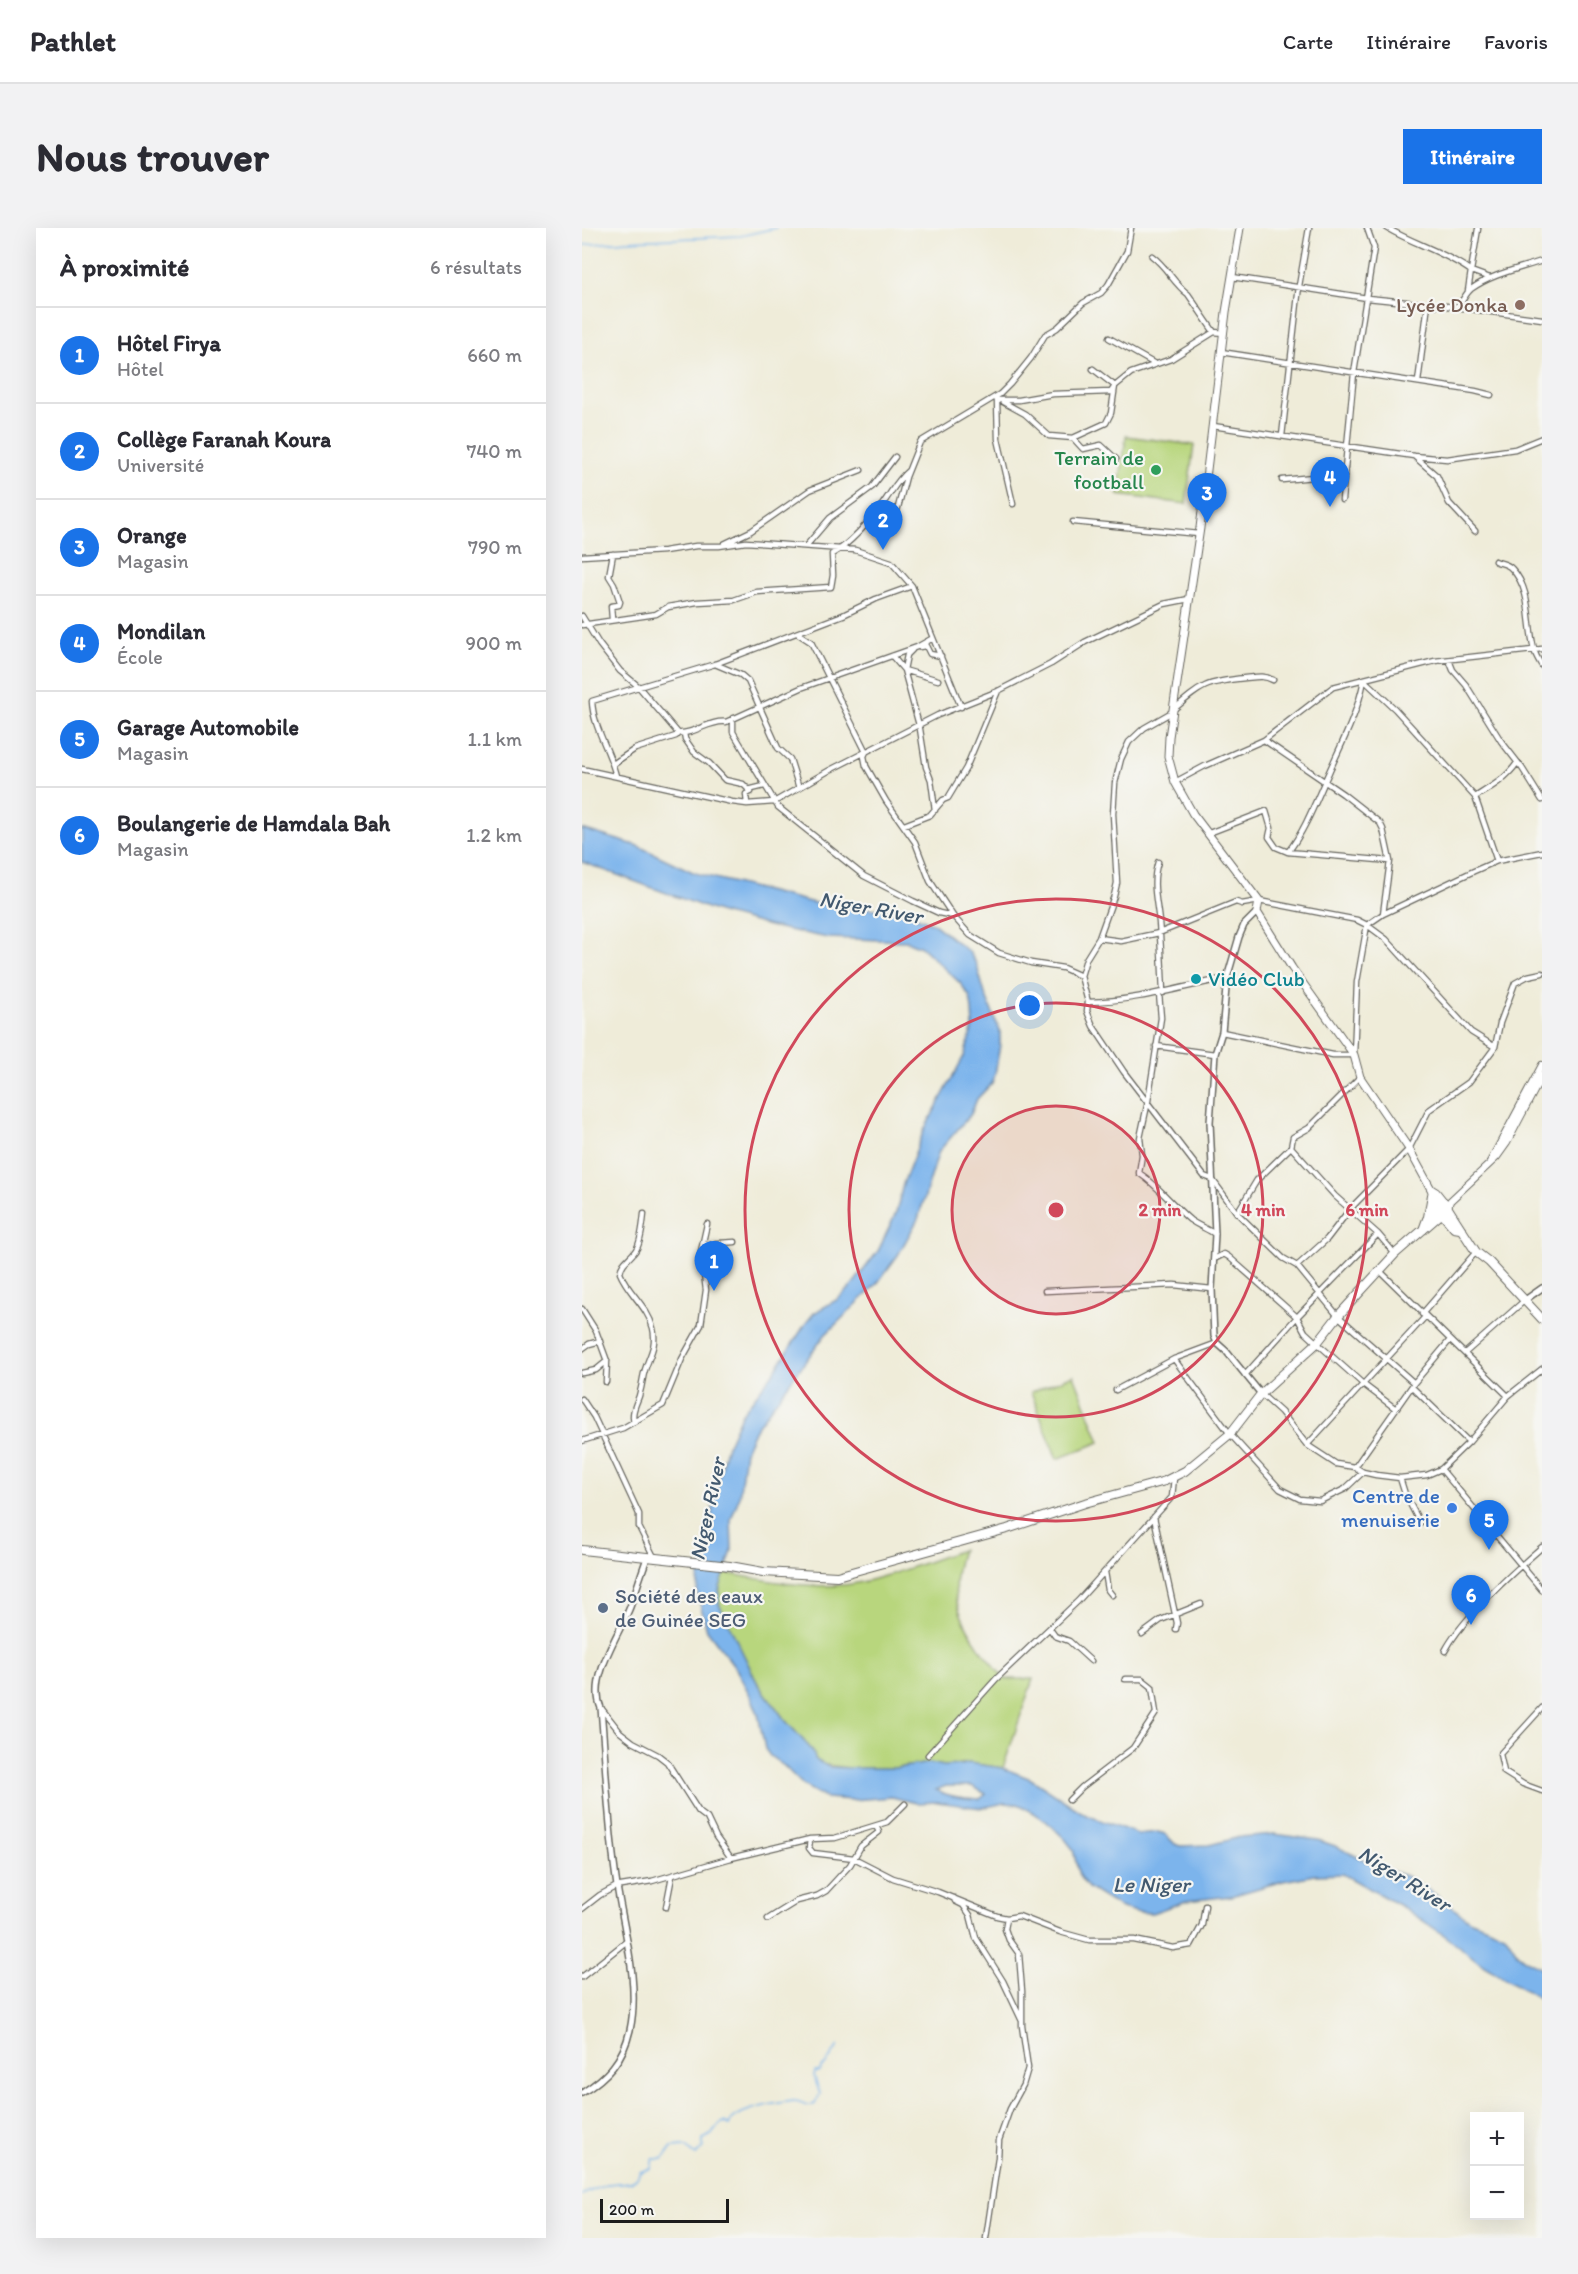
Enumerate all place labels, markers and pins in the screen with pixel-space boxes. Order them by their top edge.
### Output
place label: Lycée Donka [1396,292,1508,317]
marker: Lycée Donka [1513,298,1527,312]
place label: Terrain de football [1054,445,1144,494]
pin: 4 [1310,458,1350,507]
marker: Terrain de football [1149,463,1163,477]
pin: 3 [1188,474,1226,523]
pin: 2 [864,500,902,550]
place label: Vidéo Club [1208,966,1305,991]
marker: Vidéo Club [1189,972,1203,986]
centre of rings [1046,1200,1066,1220]
pin: 1 [694,1242,734,1291]
place label: Centre de menuiserie [1341,1483,1440,1532]
pin: 5 [1470,1500,1508,1550]
marker: Centre de menuiserie [1445,1501,1459,1515]
pin: 6 [1452,1576,1490,1625]
place label: Société des eaux de Guinée SEG [615,1583,763,1632]
marker: Société des eaux de Guinée SEG [596,1601,610,1615]

